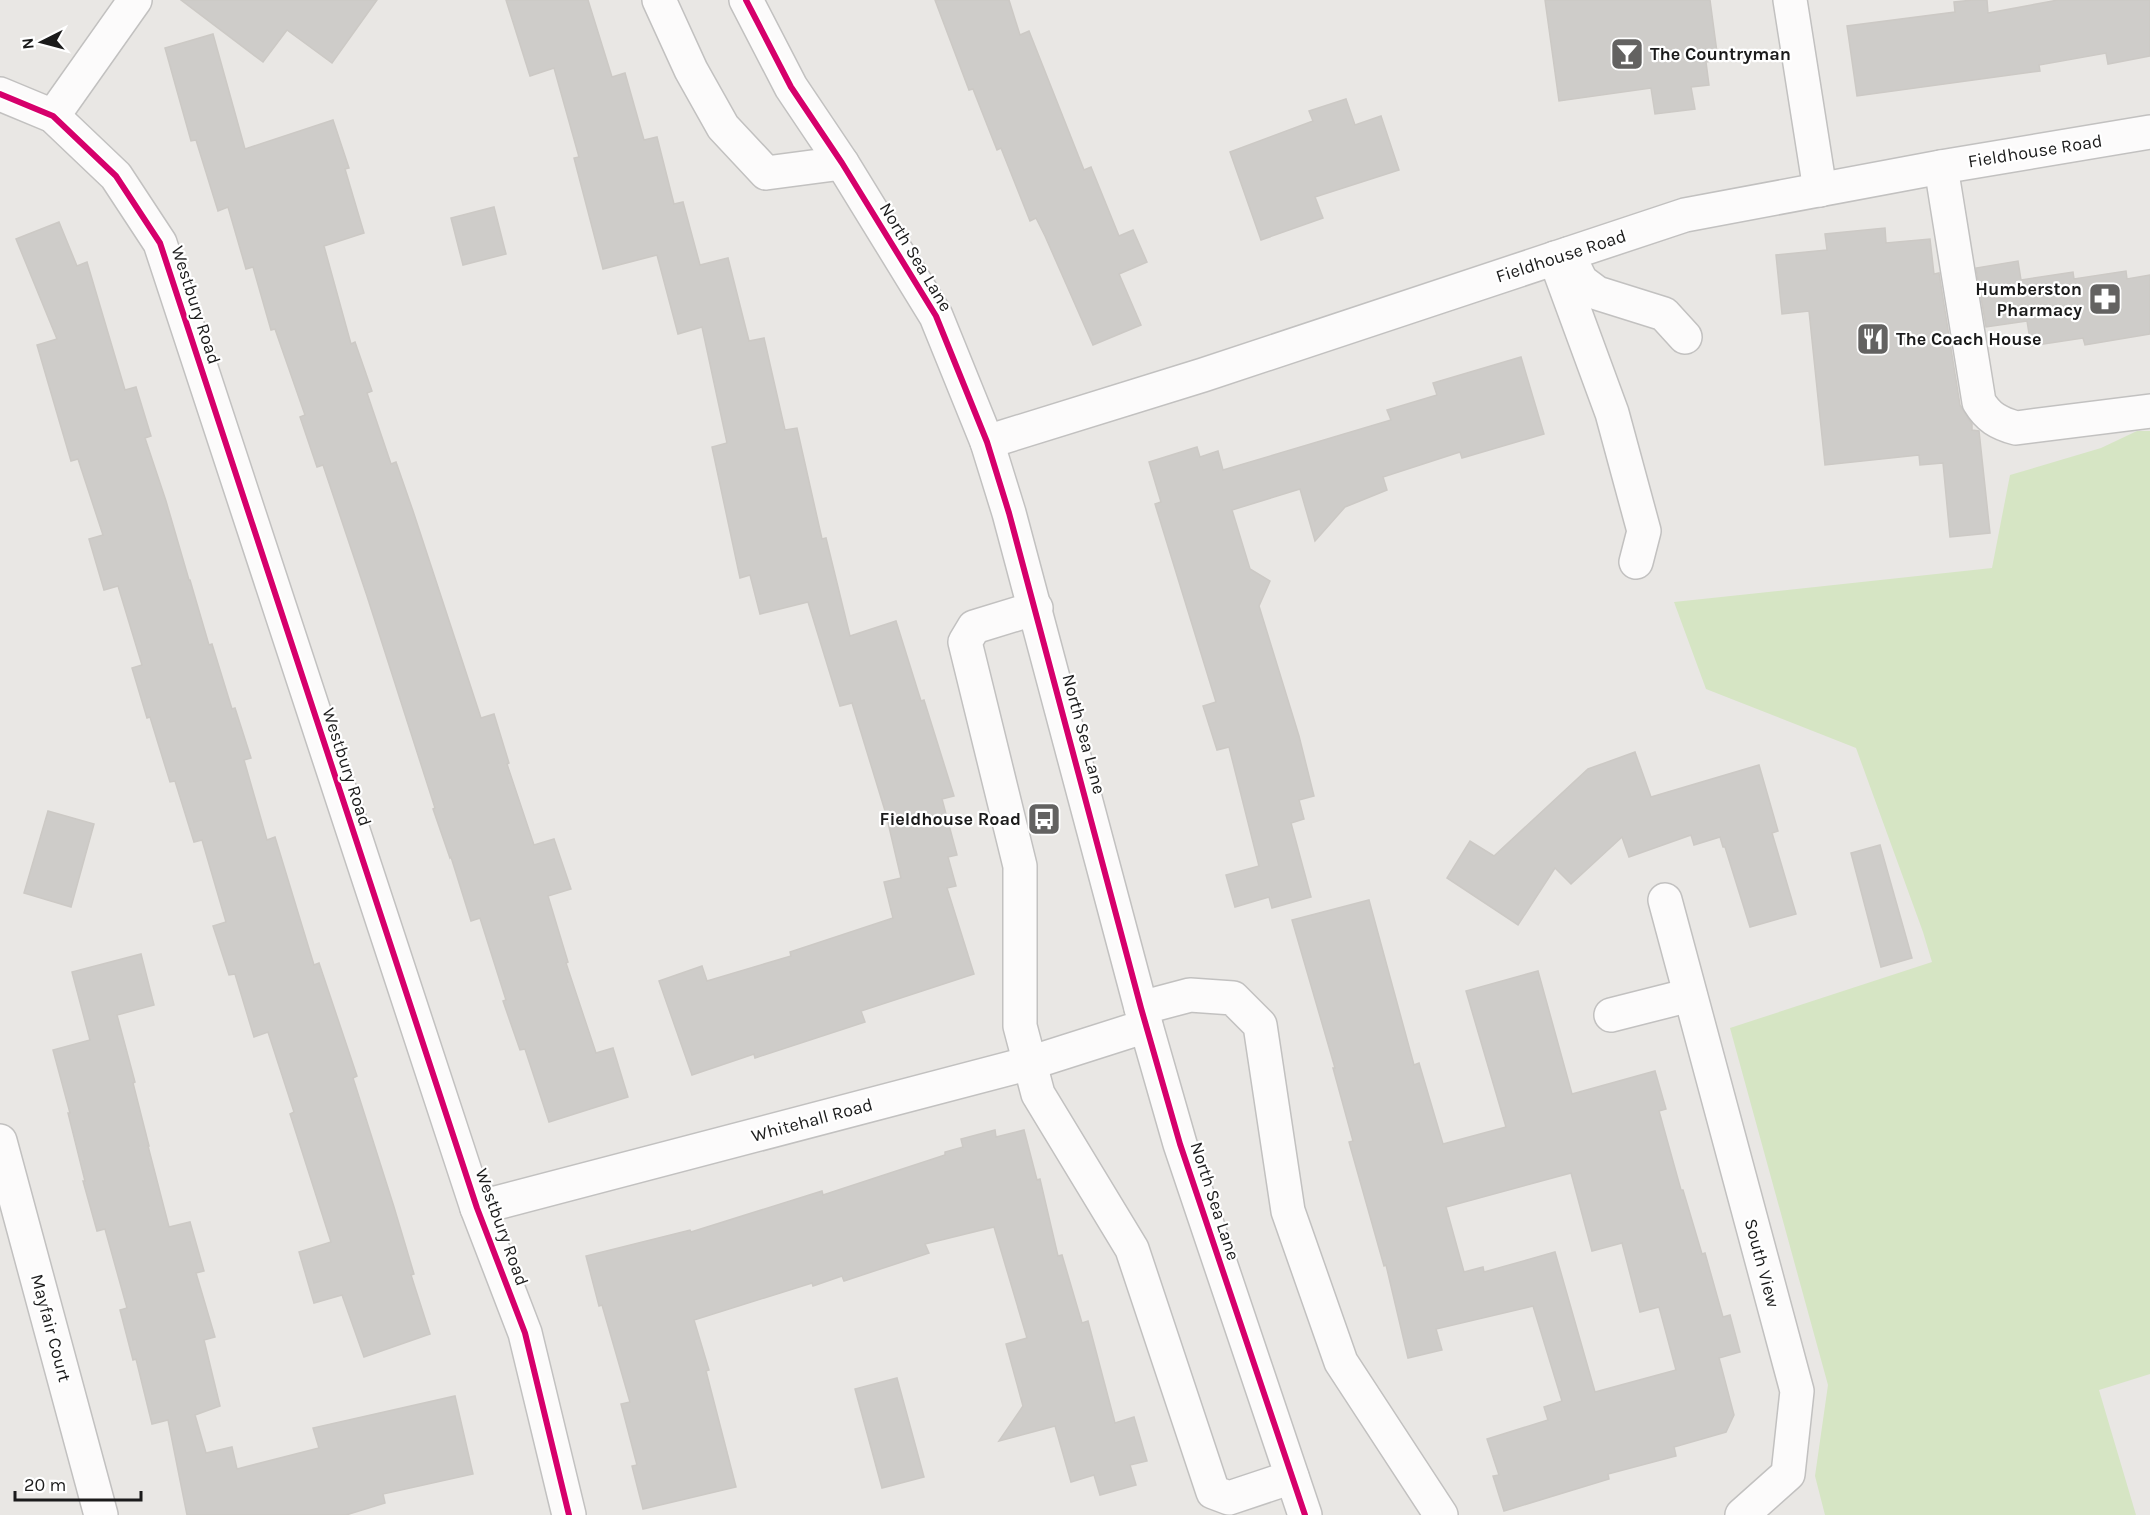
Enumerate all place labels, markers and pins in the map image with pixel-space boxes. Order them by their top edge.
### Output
bar icon: The Countryman [1609,36,1645,72]
place label: The Countryman [1650,43,1791,65]
place label: Humberston Pharmacy [1975,278,2082,321]
pharmacy icon: Humberston Pharmacy [2087,281,2123,317]
restaurant icon: The Coach House [1855,321,1891,357]
place label: The Coach House [1896,328,2042,350]
bus stop icon: Fieldhouse Road [1026,801,1062,837]
place label: Fieldhouse Road [880,808,1021,830]

